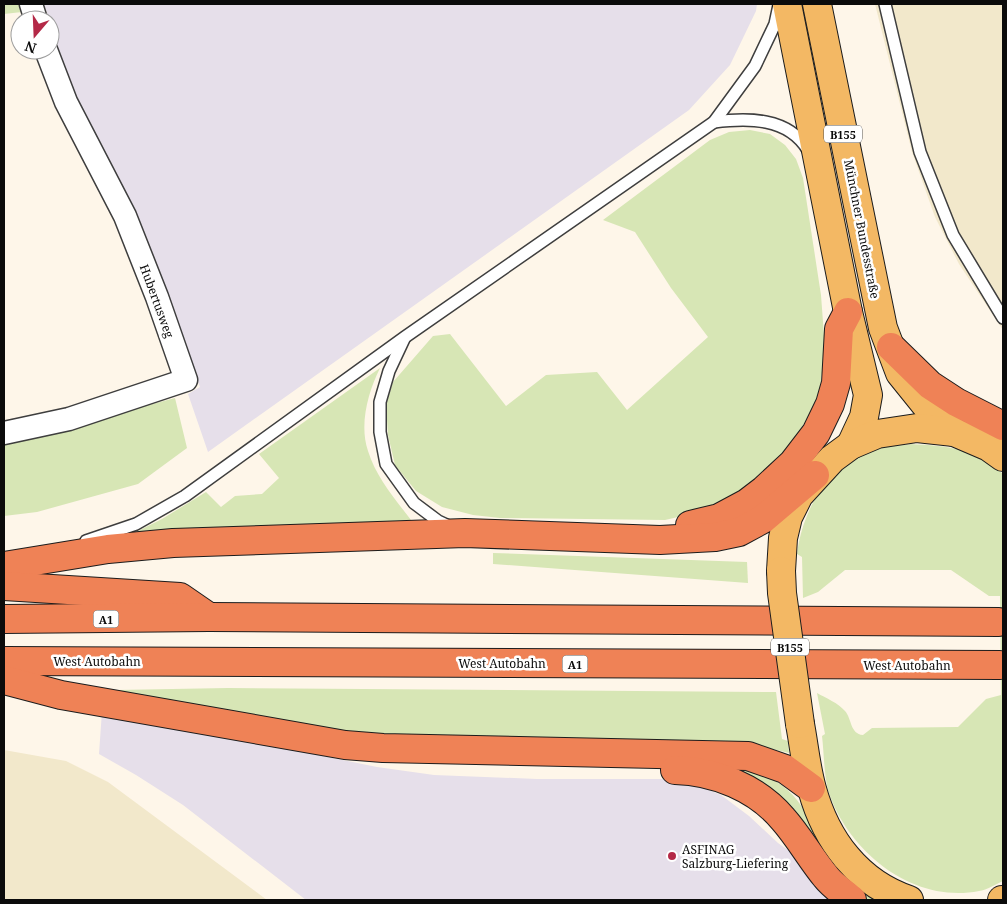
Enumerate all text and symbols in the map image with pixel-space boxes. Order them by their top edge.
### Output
north arrow [10,10,60,60]
text: N [22,37,39,59]
road number: B155 [824,126,862,142]
street label: Münchner Bundesstraße [840,158,884,300]
street label: Hubertusweg [136,262,178,341]
road number: A1 [94,610,118,628]
road number: B155 [771,638,809,656]
street label: West Autobahn [53,653,141,670]
street label: West Autobahn [458,655,546,672]
road number: A1 [562,656,588,672]
street label: West Autobahn [863,657,951,674]
place label: ASFINAG Salzburg-Liefering [682,841,789,872]
marker: ASFINAG Salzburg-Liefering [666,850,678,862]

